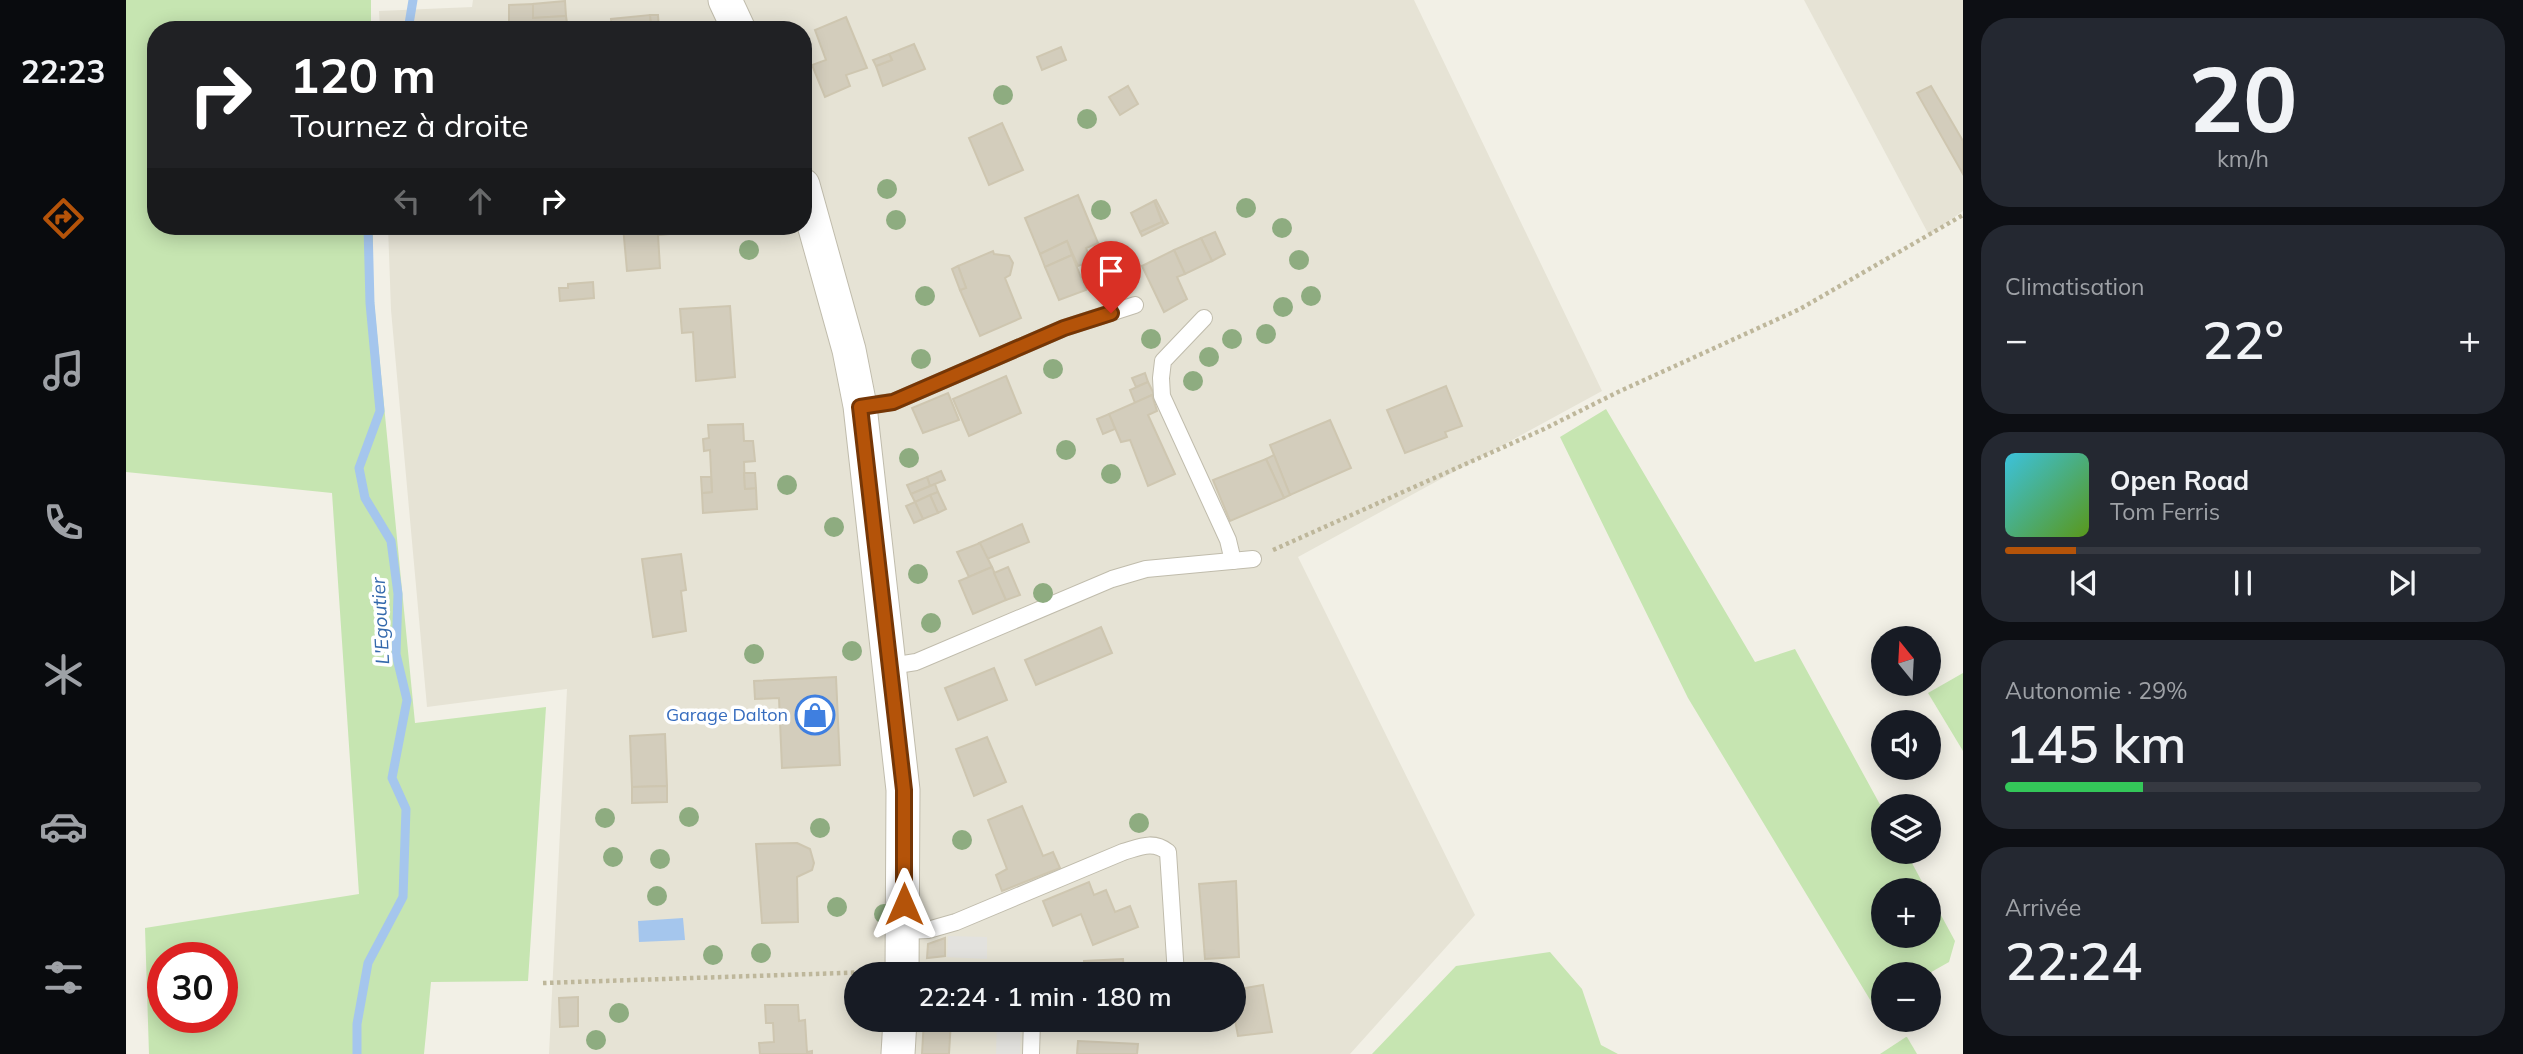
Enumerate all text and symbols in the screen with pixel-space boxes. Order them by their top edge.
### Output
text: 20 [2188,41,2298,155]
text: 120 m [290,44,436,105]
icon: right [175,49,266,140]
text: 22:23 [21,51,105,91]
text: Tournez à droite [290,105,529,145]
text: km/h [2217,144,2269,173]
icon: left [388,182,426,220]
icon: ahead [461,182,499,220]
icon: right [534,182,572,220]
icon: directions [39,194,88,243]
pin [1081,241,1141,313]
icon: arrive [1092,252,1130,290]
text: Climatisation [2005,272,2145,301]
text: 22° [2202,307,2284,372]
text: − [2005,315,2028,363]
text: + [2458,315,2481,363]
icon: music [39,346,88,395]
text: Open Road [2110,464,2249,497]
text: Tom Ferris [2110,497,2220,526]
icon: phone [39,498,88,547]
icon: previous [2065,564,2103,602]
icon: pause [2224,564,2262,602]
icon: next [2383,564,2421,602]
water label: L'Egoutier [366,576,394,665]
north arrow [1871,626,1941,696]
map controls [1871,626,1941,1032]
icon: climate [39,650,88,699]
text: Autonomie · 29% [2005,676,2188,705]
shop icon: Garage Dalton [794,694,836,736]
place label: Garage Dalton [666,703,788,726]
button: sound [1871,710,1941,780]
text: 145 km [2005,711,2186,776]
button: layers [1871,794,1941,864]
icon: car [39,802,88,851]
position arrow [867,867,941,941]
button: + [1871,878,1941,948]
text: Arrivée [2005,893,2081,922]
text: 22:24 [2005,928,2142,993]
speed limit sign: 30 [147,942,238,1033]
icon: filters [39,953,88,1002]
button: − [1871,962,1941,1032]
text: 22:24 · 1 min · 180 m [918,980,1172,1013]

